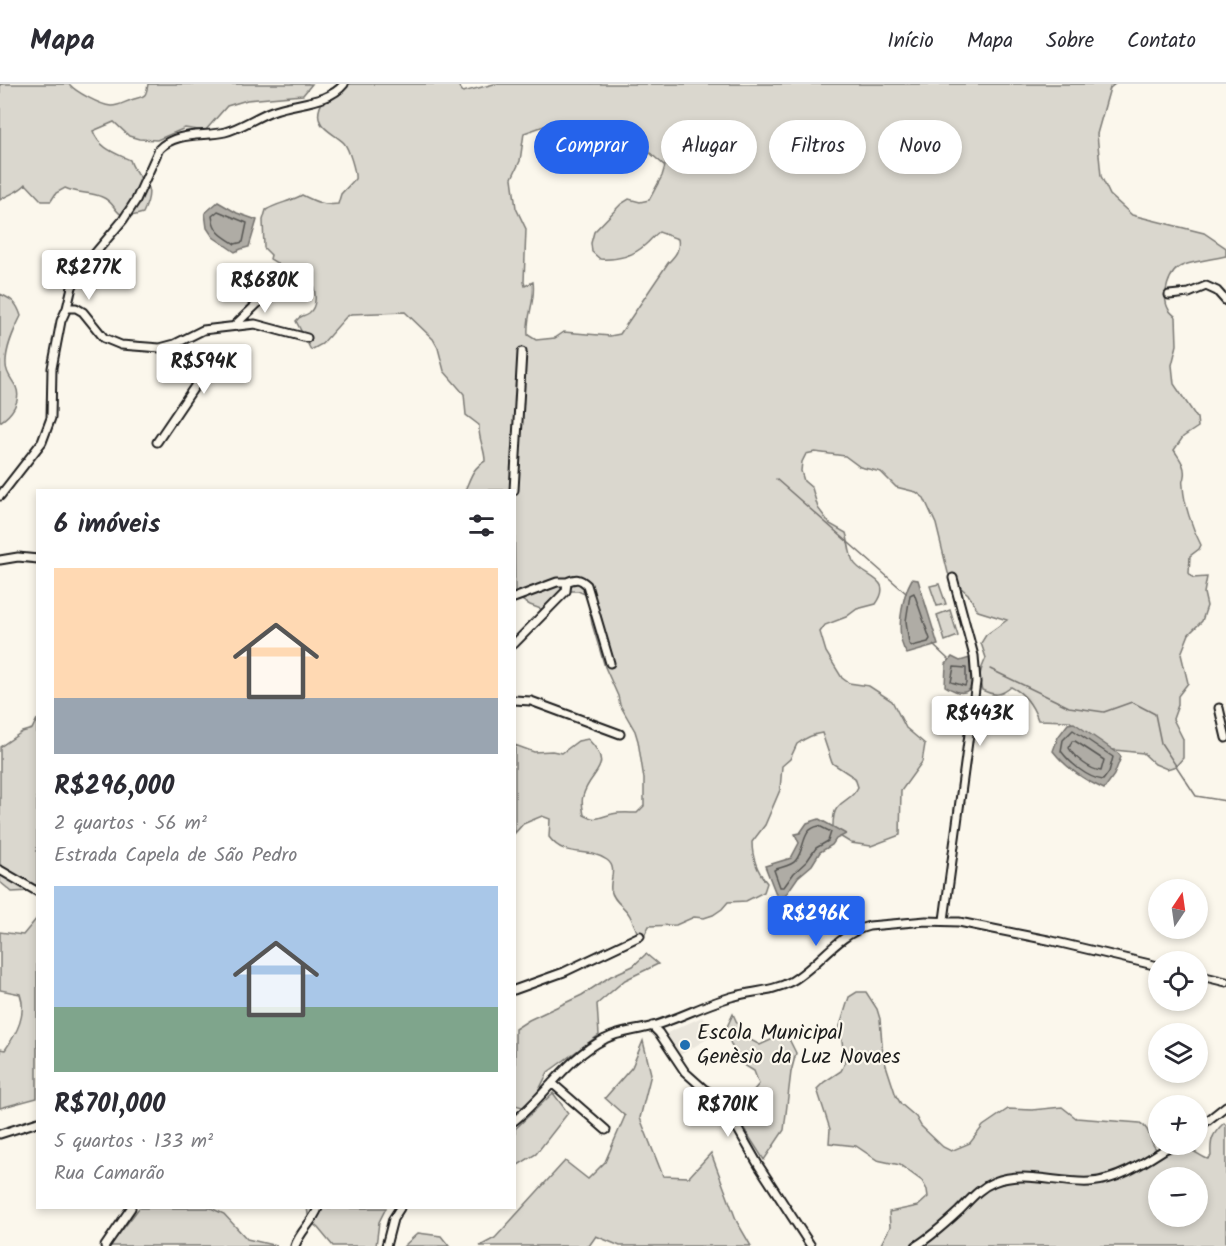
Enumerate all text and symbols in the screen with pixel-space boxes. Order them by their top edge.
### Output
text: Mapa [30,19,95,64]
text: Início [887,25,934,58]
text: Mapa [967,25,1013,58]
text: Sobre [1046,25,1094,58]
text: Contato [1127,25,1196,58]
chip: Comprar [534,120,649,174]
chip: Alugar [661,120,757,174]
chip: Filtros [769,120,866,174]
chip: Novo [878,120,962,174]
pin: R$277K [40,250,138,301]
text: R$277K [56,253,122,285]
pin: R$680K [216,263,314,314]
text: R$680K [231,266,299,298]
pin: R$594K [155,344,253,395]
text: R$594K [170,347,238,379]
text: 6 imóveis [54,504,160,546]
icon: filters [465,509,498,542]
icon: home [222,607,330,715]
pin: R$443K [931,696,1029,747]
text: R$443K [946,699,1014,731]
text: R$296,000 [54,766,174,808]
text: 2 quartos · 56 m² [54,808,207,840]
text: Estrada Capela de São Pedro [54,840,297,872]
north arrow [1148,879,1208,939]
map controls [1148,879,1208,1227]
pin: R$296K [767,896,865,947]
text: R$296K [782,899,850,931]
icon: home [222,925,330,1033]
button: locate [1148,951,1208,1011]
place label: Escola Municipal Genèsio da Luz Novaes [697,1017,900,1074]
button: layers [1148,1023,1208,1083]
marker: Escola Municipal Genèsio da Luz Novaes [678,1038,692,1052]
text: R$701,000 [54,1084,165,1126]
pin: R$701K [679,1087,777,1138]
text: R$701K [697,1090,759,1122]
button: + [1148,1095,1208,1155]
text: 5 quartos · 133 m² [54,1126,213,1158]
text: Rua Camarão [54,1158,164,1190]
button: − [1148,1167,1208,1227]

